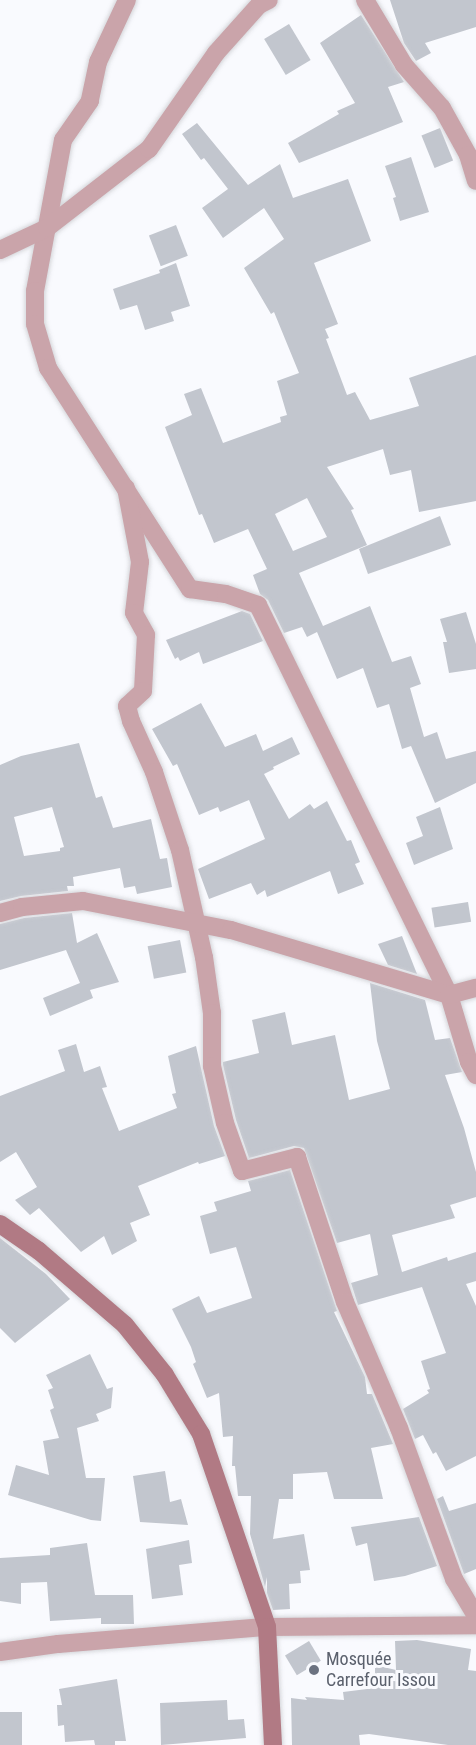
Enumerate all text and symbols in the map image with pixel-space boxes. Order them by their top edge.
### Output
place label: Mosquée Carrefour Issou [326,1649,436,1692]
marker: Mosquée Carrefour Issou [307,1663,321,1677]

